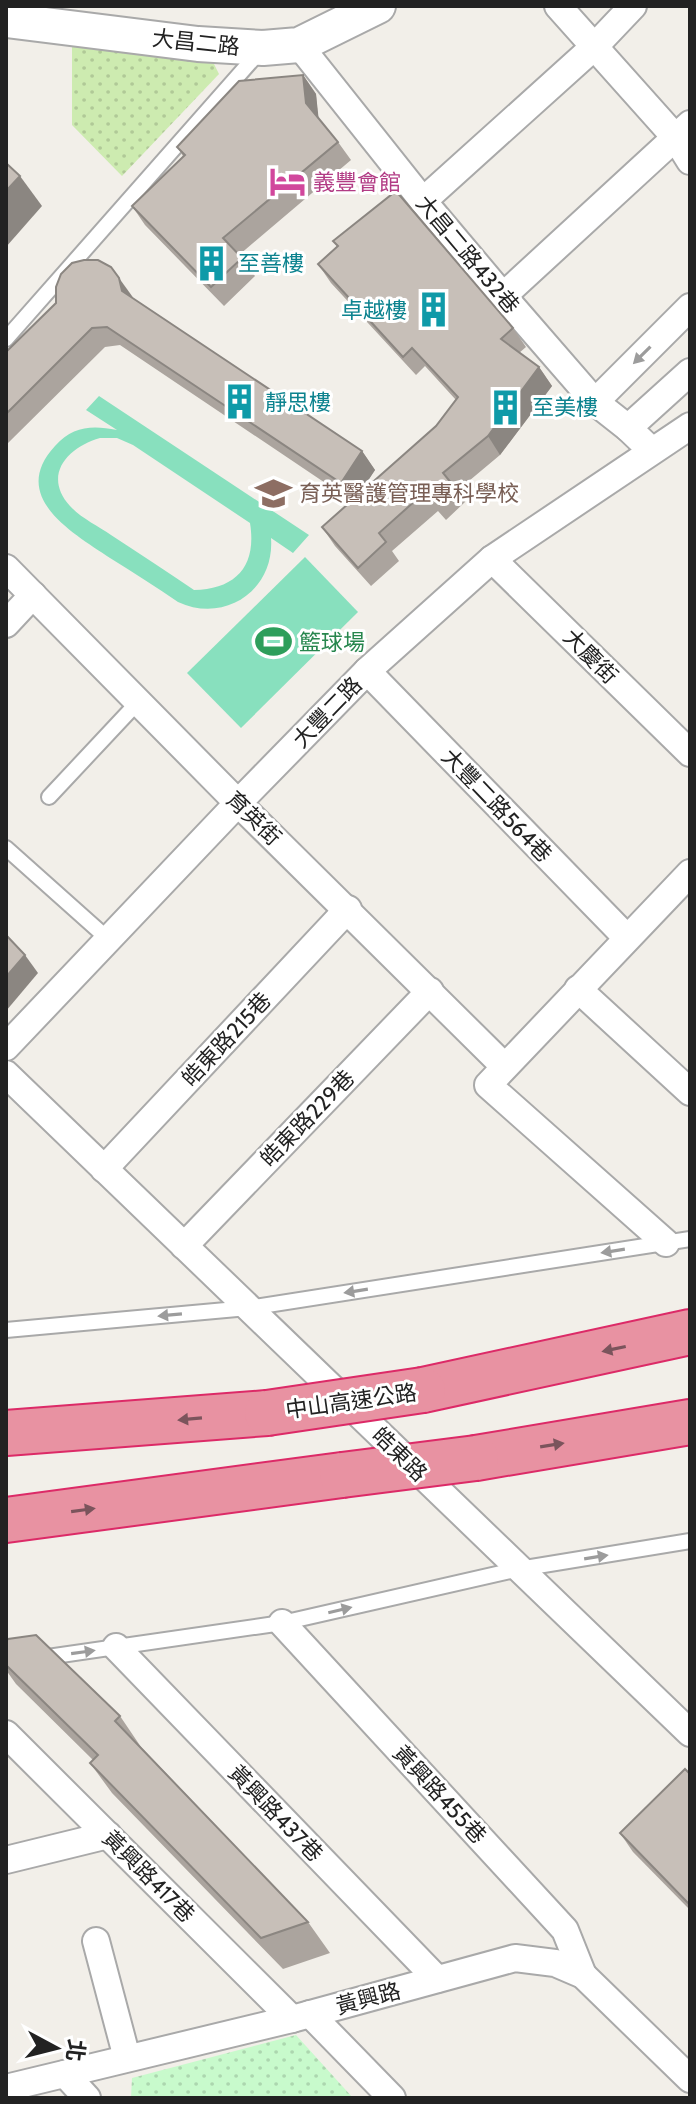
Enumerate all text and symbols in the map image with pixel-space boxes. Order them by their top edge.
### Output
street label: 大昌二路 [151,24,241,61]
hotel icon: 義豐會館 [268,163,306,201]
place label: 義豐會館 [313,169,401,196]
street label: 大昌二路432巷 [410,190,525,319]
building icon: 至善樓 [193,244,231,282]
place label: 至善樓 [238,250,304,277]
building icon: 卓越樓 [414,291,452,329]
place label: 卓越樓 [341,297,407,324]
one-way arrow [633,345,652,364]
building icon: 靜思樓 [220,383,258,421]
building icon: 至美樓 [487,388,525,426]
place label: 靜思樓 [265,389,331,416]
place label: 至美樓 [532,394,598,421]
school or university icon: 育英醫護管理專科學校 [254,474,292,512]
place label: 育英醫護管理專科學校 [299,480,519,507]
sports icon: 籃球場 [254,623,292,661]
street label: 大慶街 [558,623,624,689]
place label: 籃球場 [299,629,365,656]
street label: 大豐二路 [287,671,368,753]
street label: 大豐二路564巷 [436,743,557,868]
street label: 育英街 [221,786,287,851]
street label: 皓東路215巷 [176,987,277,1092]
street label: 皓東路229巷 [255,1065,360,1172]
one-way arrow [600,1245,625,1258]
one-way arrow [343,1285,368,1298]
one-way arrow [157,1309,182,1322]
one-way arrow [601,1343,626,1356]
street label: 中山高速公路 [284,1379,418,1424]
one-way arrow [177,1413,202,1426]
street label: 皓東路 [367,1422,433,1487]
one-way arrow [540,1438,565,1451]
one-way arrow [71,1503,96,1516]
one-way arrow [584,1550,609,1562]
one-way arrow [327,1603,352,1616]
one-way arrow [71,1645,96,1658]
street label: 黃興路455巷 [387,1740,492,1849]
street label: 黃興路437巷 [223,1759,328,1867]
street label: 黃興路417巷 [97,1825,200,1928]
street label: 黃興路 [333,1977,404,2020]
north arrow [16,2008,96,2088]
text: 北 [61,2038,90,2063]

